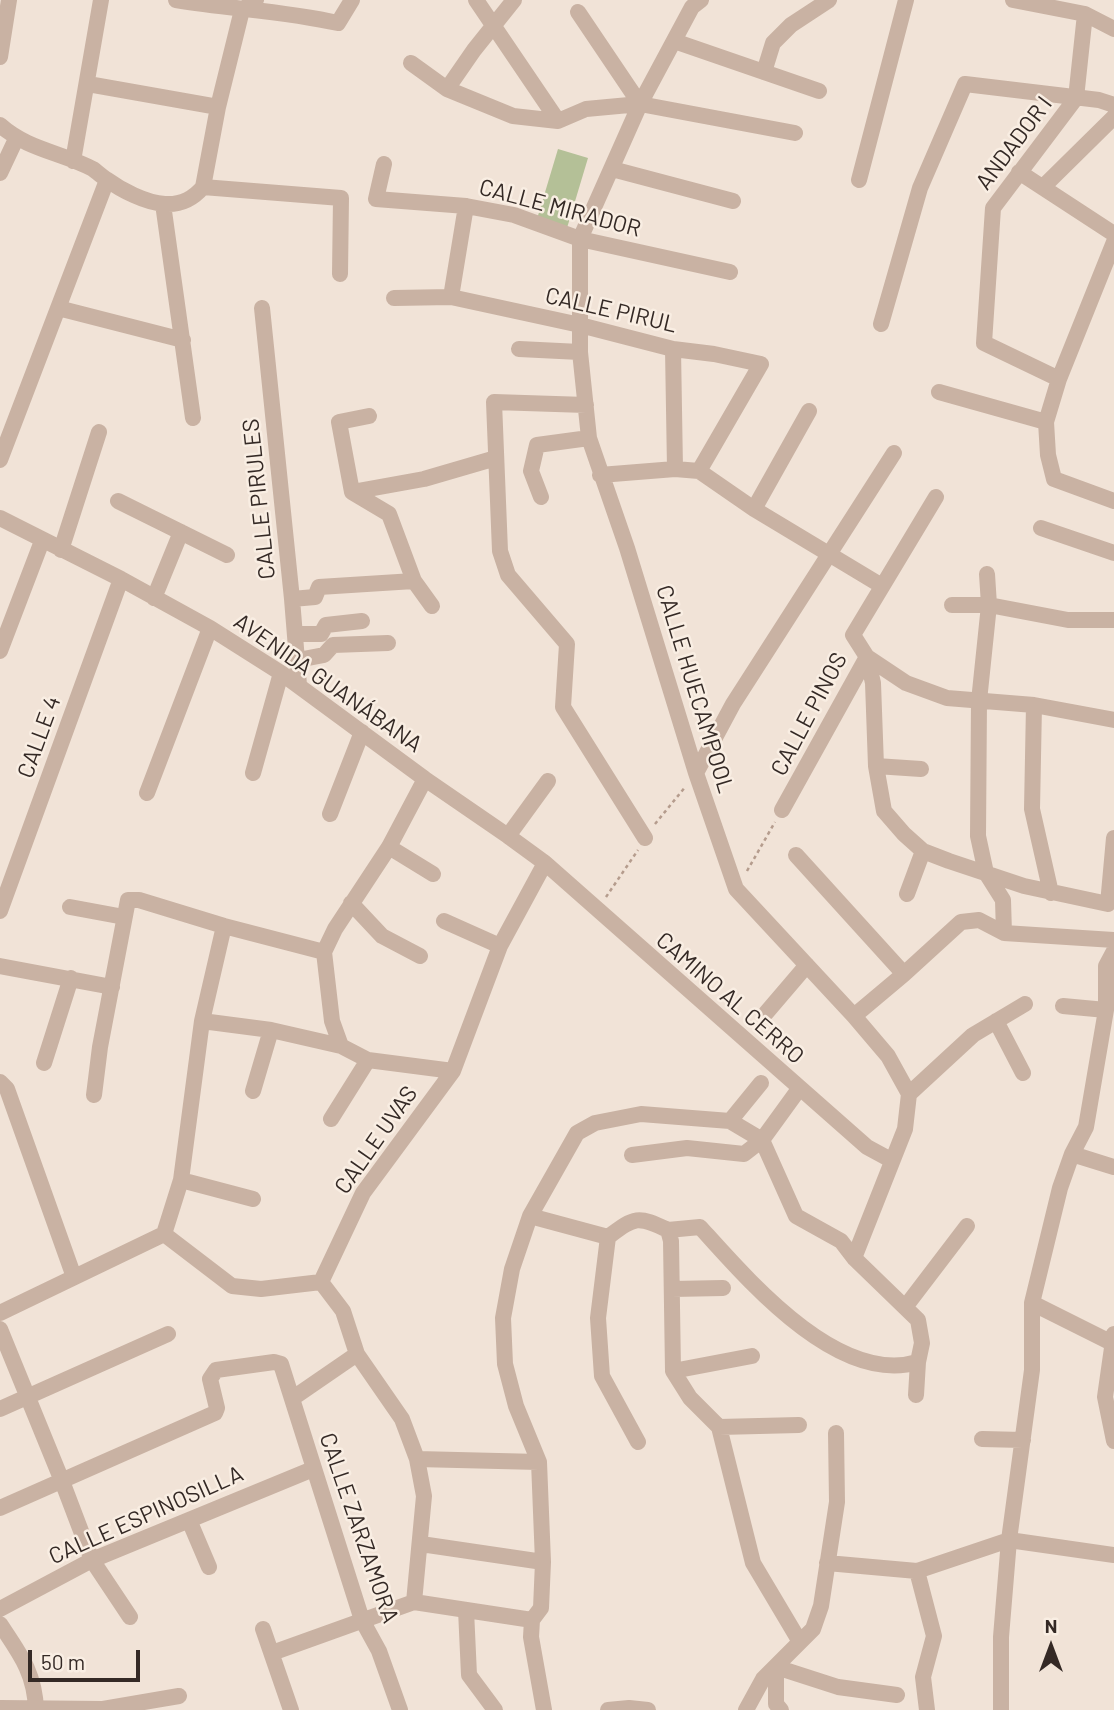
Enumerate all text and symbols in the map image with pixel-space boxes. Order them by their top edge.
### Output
street label: ANDADOR I [970,91,1058,195]
street label: CALLE MIRADOR [476,173,644,243]
street label: CALLE PIRUL [543,281,679,339]
street label: CALLE PIRULES [237,417,281,581]
street label: CALLE HUECAMPOOL [650,582,740,796]
street label: AVENIDA GUANÁBANA [229,608,427,758]
street label: CALLE PINOS [765,648,853,780]
street label: CALLE 4 [11,692,67,782]
street label: CAMINO AL CERRO [650,926,810,1070]
street label: CALLE UVAS [329,1081,423,1199]
street label: CALLE ZARZAMORA [313,1429,405,1627]
street label: CALLE ESPINOSILLA [45,1460,247,1570]
north arrow [1016,1612,1086,1682]
text: N [1045,1614,1057,1637]
scale bar [32,1636,144,1680]
text: 50 m [41,1649,85,1674]

